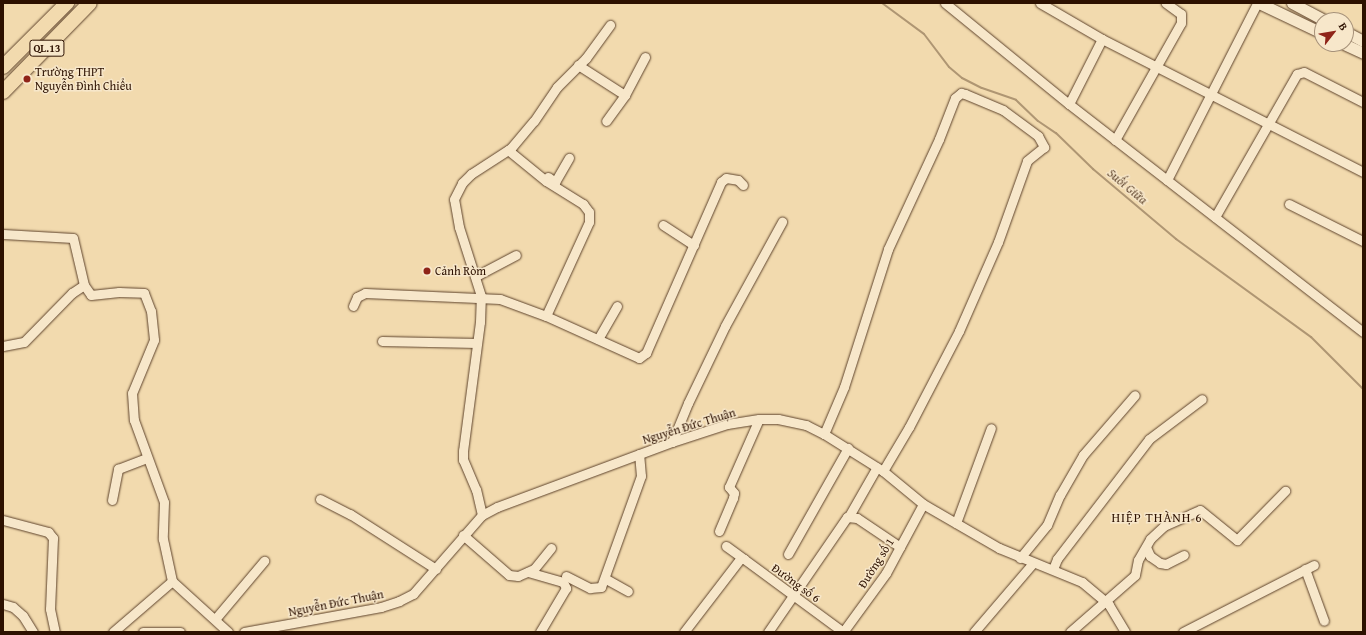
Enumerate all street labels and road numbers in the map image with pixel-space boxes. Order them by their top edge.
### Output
road number: QL.13 [29,39,65,57]
street label: Nguyễn Đức Thuận [641,405,737,447]
street label: Đường số 1 [855,535,897,591]
street label: Đường số 6 [769,561,823,605]
street label: Nguyễn Đức Thuận [287,587,385,619]

